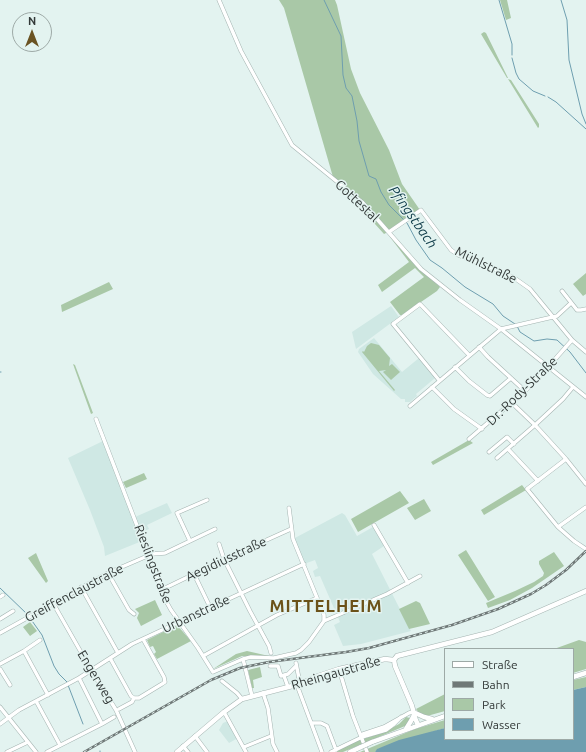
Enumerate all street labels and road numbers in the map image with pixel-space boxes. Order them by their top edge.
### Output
street label: Gottestal [332,177,382,225]
street label: Mühlstraße [453,243,519,287]
street label: Dr.-Rody-Straße [483,353,561,429]
street label: Rieslingstraße [131,523,175,605]
street label: Aegidiusstraße [183,533,269,585]
street label: Greiffenclaustraße [22,560,126,626]
street label: Urbanstraße [160,592,232,636]
street label: Engerweg [74,648,118,706]
street label: Rheingaustraße [290,653,382,693]

